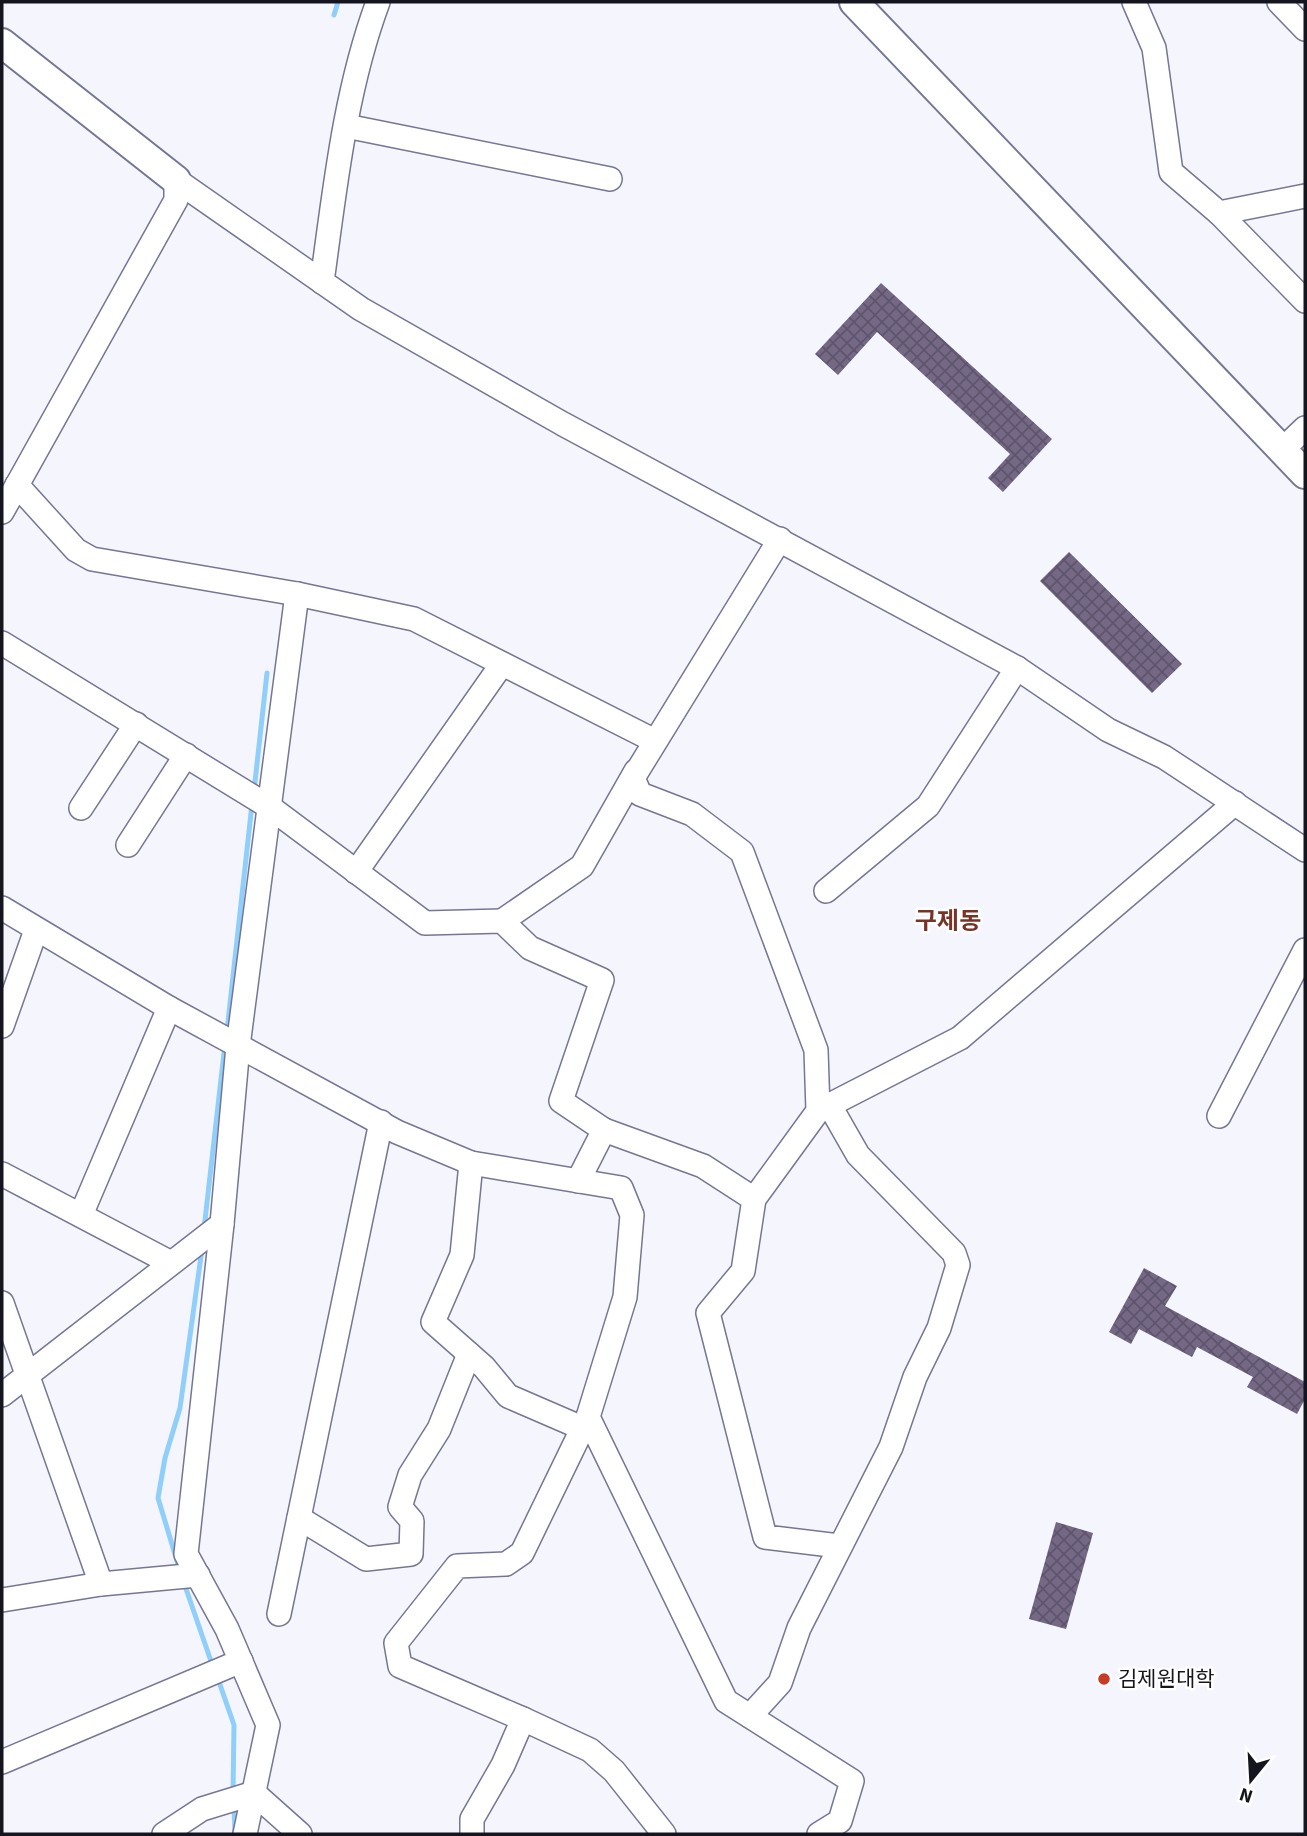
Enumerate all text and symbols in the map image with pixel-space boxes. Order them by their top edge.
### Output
district label: 구제동 [915,904,981,939]
place label: 김제원대학 [1118,1664,1215,1694]
marker: 김제원대학 [1096,1671,1112,1687]
north arrow [1216,1745,1286,1815]
text: N [1236,1780,1256,1810]

